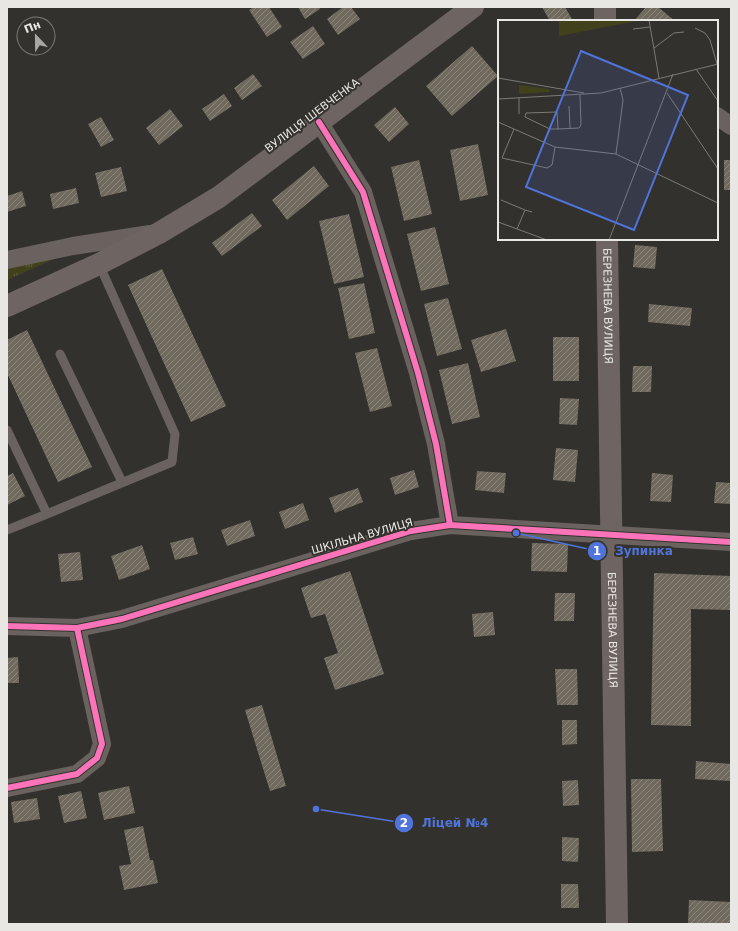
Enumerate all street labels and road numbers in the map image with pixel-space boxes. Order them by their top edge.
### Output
street label: ВУЛИЦЯ ШЕВЧЕНКА [263,75,362,155]
street label: БЕРЕЗНЕВА ВУЛИЦЯ [600,248,615,364]
street label: ШКІЛЬНА ВУЛИЦЯ [310,516,414,557]
street label: БЕРЕЗНЕВА ВУЛИЦЯ [605,572,620,688]

